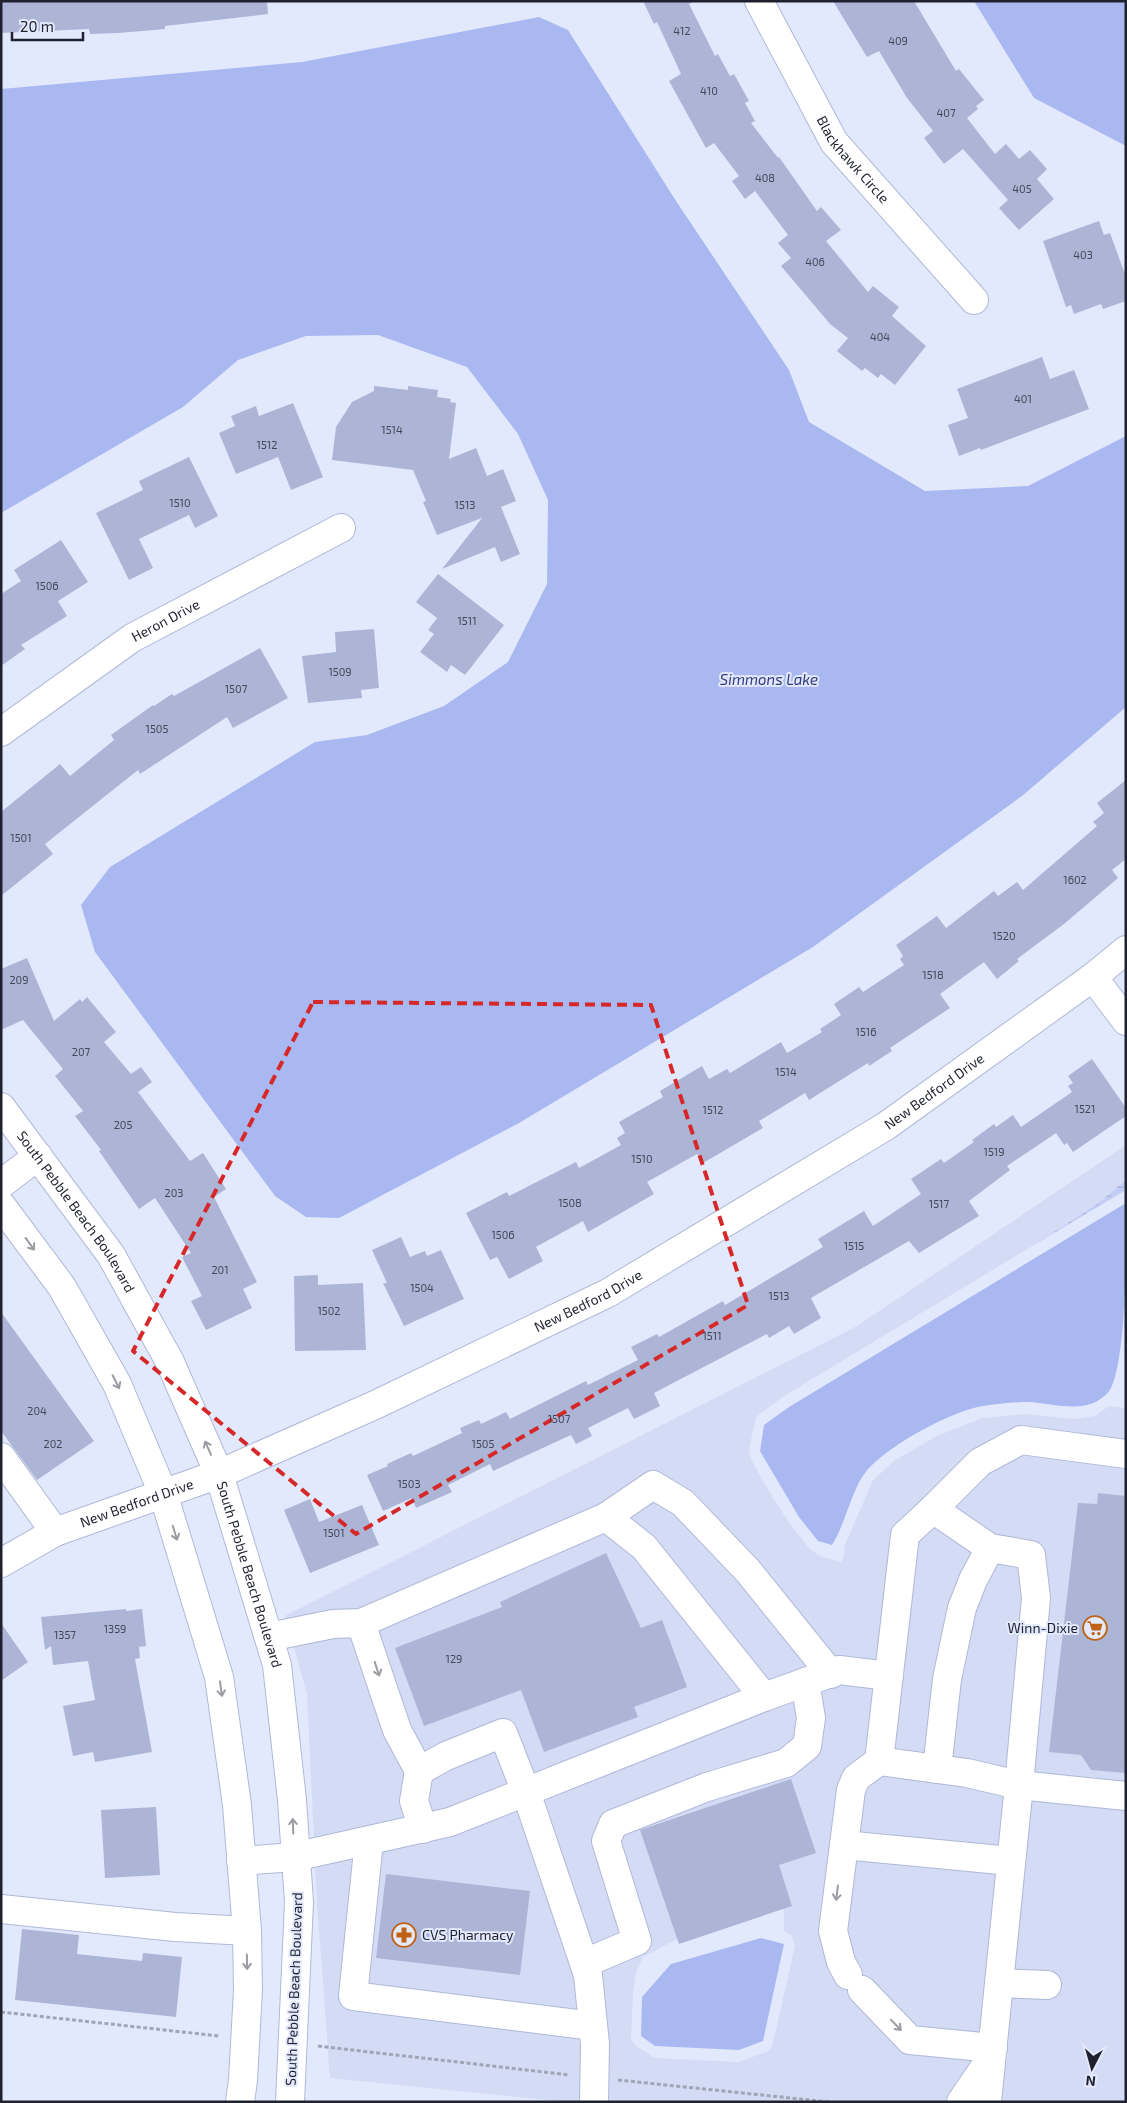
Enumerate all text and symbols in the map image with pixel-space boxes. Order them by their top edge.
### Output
scale bar [12,10,84,42]
text: 20 m [20,17,54,35]
house number: 412 [673,24,691,37]
house number: 409 [888,34,908,47]
house number: 410 [700,84,718,97]
house number: 407 [936,106,956,119]
street label: Blackhawk Circle [814,113,893,206]
house number: 408 [755,171,775,184]
house number: 405 [1012,182,1032,195]
house number: 403 [1073,248,1093,261]
house number: 406 [805,255,825,268]
house number: 404 [870,330,890,343]
house number: 401 [1014,392,1032,405]
house number: 1514 [381,423,403,436]
house number: 1512 [257,438,277,451]
house number: 1510 [169,496,191,509]
house number: 1513 [455,498,475,511]
house number: 1506 [35,579,59,592]
street label: Heron Drive [128,595,202,645]
house number: 1511 [457,614,477,627]
house number: 1509 [328,665,352,678]
water label: Simmons Lake [720,670,818,688]
house number: 1507 [225,682,248,695]
house number: 1505 [146,722,169,735]
house number: 1501 [10,831,32,844]
house number: 1602 [1063,873,1087,886]
house number: 1520 [992,929,1016,942]
house number: 1518 [922,968,944,981]
house number: 209 [9,973,29,986]
house number: 1516 [856,1025,876,1038]
house number: 207 [72,1045,91,1058]
street label: New Bedford Drive [881,1049,987,1133]
house number: 1514 [775,1065,797,1078]
house number: 1521 [1075,1102,1095,1115]
house number: 1512 [703,1103,723,1116]
house number: 205 [114,1118,132,1131]
street label: South Pebble Beach Boulevard [14,1127,139,1295]
house number: 1519 [984,1145,1004,1158]
house number: 1510 [631,1152,653,1165]
house number: 203 [165,1186,183,1199]
house number: 1508 [558,1196,582,1209]
house number: 1517 [929,1197,950,1210]
house number: 1506 [491,1228,515,1241]
one-way arrow [25,1237,35,1251]
house number: 1515 [844,1239,864,1252]
house number: 201 [211,1263,229,1276]
street label: New Bedford Drive [531,1266,645,1335]
house number: 1504 [410,1281,434,1294]
house number: 1513 [769,1289,789,1302]
house number: 1502 [317,1304,341,1317]
house number: 1511 [702,1329,722,1342]
one-way arrow [112,1374,121,1389]
house number: 204 [27,1404,47,1417]
house number: 1507 [548,1412,571,1425]
house number: 202 [44,1437,63,1450]
house number: 1505 [472,1437,495,1450]
one-way arrow [202,1441,212,1456]
street label: New Bedford Drive [78,1475,196,1530]
house number: 1503 [397,1477,421,1490]
street label: South Pebble Beach Boulevard [214,1479,286,1670]
one-way arrow [171,1524,181,1540]
house number: 1501 [323,1526,345,1539]
supermarket icon: Winn-Dixie [1082,1615,1108,1641]
place label: Winn-Dixie [1008,1619,1078,1636]
house number: 1359 [104,1622,126,1635]
house number: 1357 [54,1628,76,1641]
house number: 129 [446,1652,462,1665]
one-way arrow [373,1661,382,1676]
one-way arrow [216,1680,226,1696]
one-way arrow [289,1818,298,1834]
one-way arrow [831,1885,841,1901]
street label: South Pebble Beach Boulevard [282,1892,305,2086]
pharmacy icon: CVS Pharmacy [391,1922,417,1948]
place label: CVS Pharmacy [422,1926,514,1943]
one-way arrow [242,1954,252,1970]
one-way arrow [890,2019,902,2031]
north arrow [1067,2043,1117,2093]
text: N [1085,2072,1097,2090]

